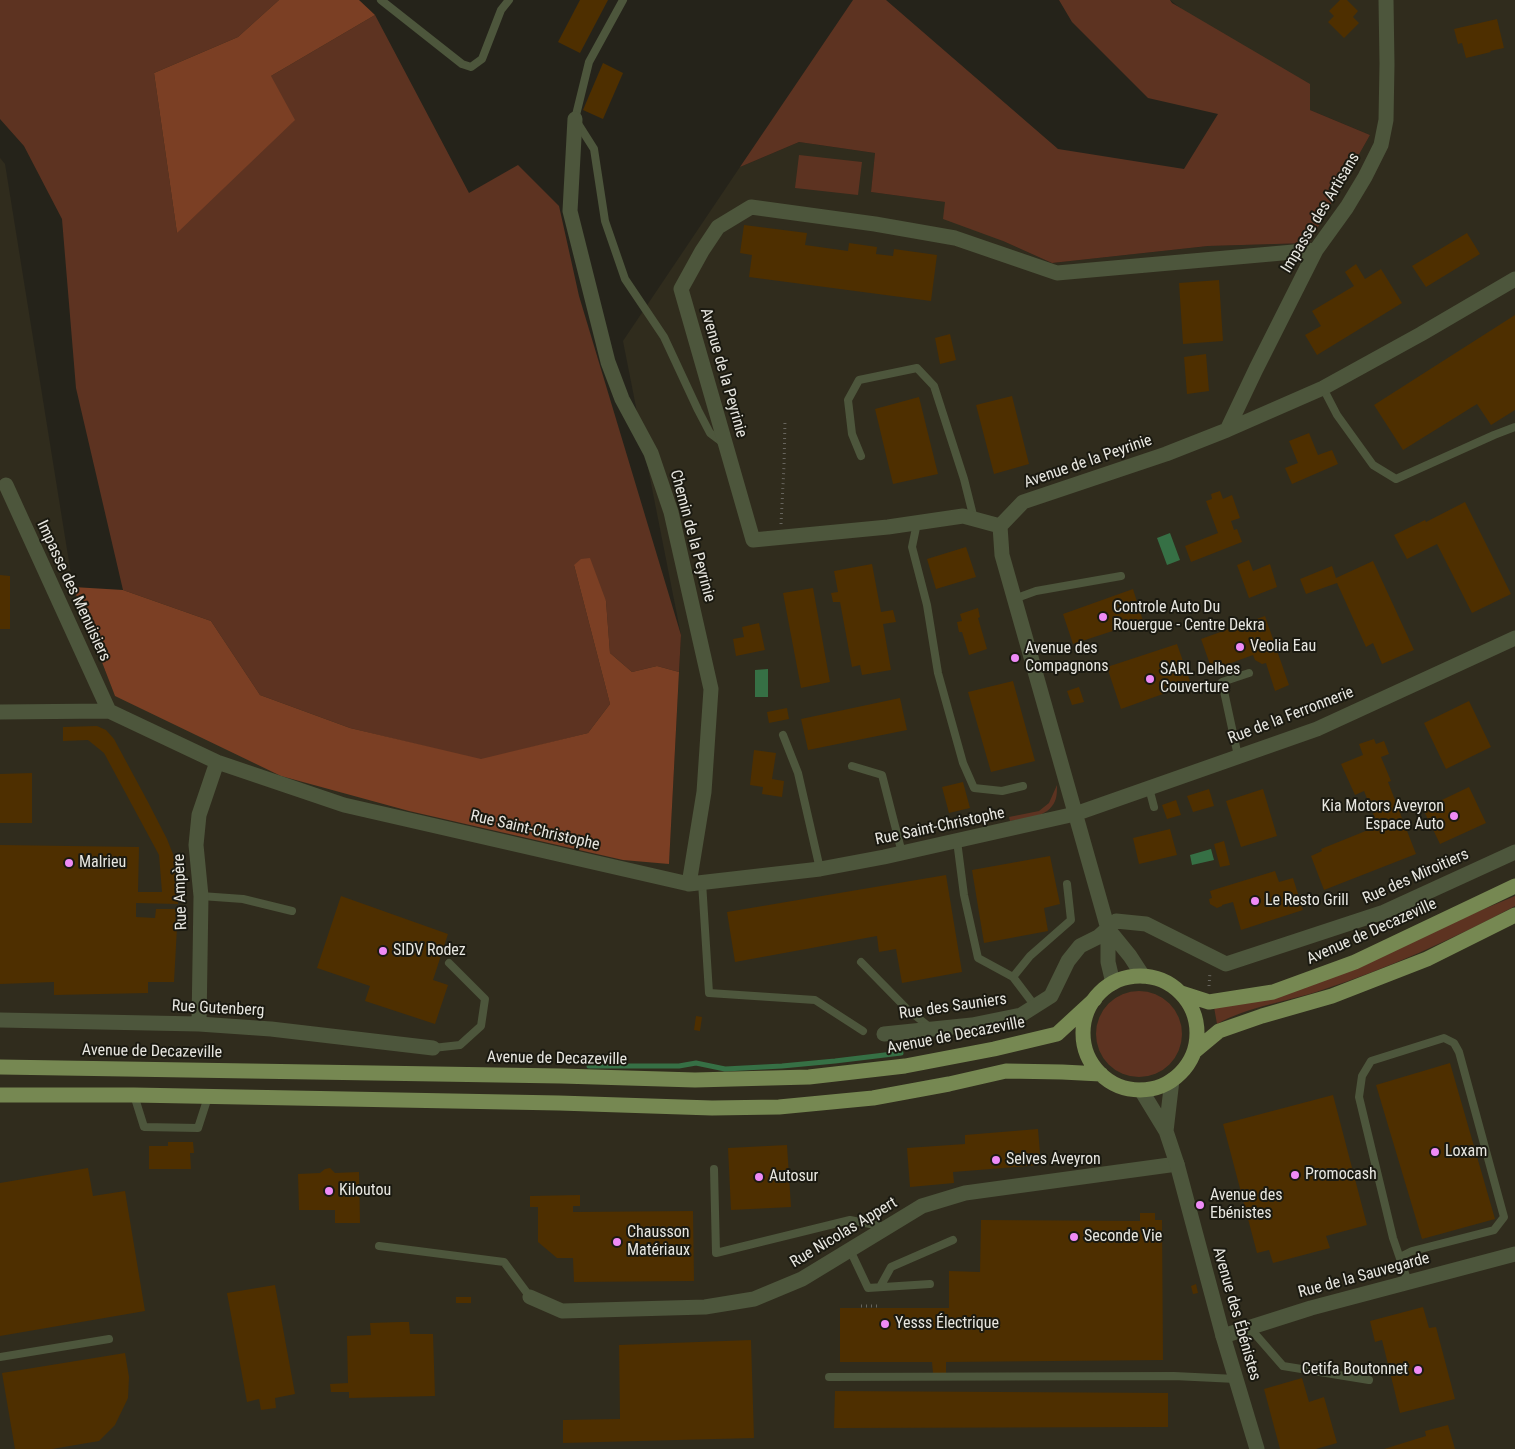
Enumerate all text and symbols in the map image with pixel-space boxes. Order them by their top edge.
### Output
street label: Impasse des Artisans [1278,149,1364,277]
street label: Avenue de la Peyrinie [695,306,751,440]
street label: Avenue de la Peyrinie [1021,431,1155,493]
street label: Chemin de la Peyrinie [665,468,719,604]
street label: Impasse des Menuisiers [32,518,114,664]
place label: Controle Auto Du Rouergue - Centre Dekra [1113,598,1265,636]
marker: Controle Auto Du Rouergue - Centre Dekra [1097,611,1109,623]
place label: Veolia Eau [1250,637,1316,657]
place label: Avenue des Compagnons [1025,639,1108,677]
marker: Veolia Eau [1234,641,1246,653]
marker: Avenue des Compagnons [1009,652,1021,664]
place label: SARL Delbes Couverture [1160,660,1240,698]
marker: SARL Delbes Couverture [1144,673,1156,685]
street label: Rue de la Ferronnerie [1225,683,1357,749]
place label: Kia Motors Aveyron Espace Auto [1322,797,1444,835]
street label: Rue Saint-Christophe [874,804,1006,850]
street label: Rue Saint-Christophe [469,807,601,855]
marker: Kia Motors Aveyron Espace Auto [1448,810,1460,822]
street label: Rue des Miroitiers [1360,845,1472,909]
place label: Malrieu [79,853,126,873]
street label: Rue Ampère [170,854,192,930]
marker: Malrieu [63,857,75,869]
place label: Le Resto Grill [1265,891,1349,911]
marker: Le Resto Grill [1249,895,1261,907]
street label: Avenue de Decazeville [1304,895,1440,969]
place label: SIDV Rodez [393,941,466,961]
marker: SIDV Rodez [377,945,389,957]
street label: Rue des Sauniers [898,990,1008,1024]
street label: Rue Gutenberg [171,997,265,1021]
street label: Avenue de Decazeville [885,1013,1027,1059]
street label: Avenue de Decazeville [82,1041,222,1063]
street label: Avenue de Decazeville [487,1048,627,1070]
place label: Loxam [1445,1142,1487,1162]
marker: Loxam [1429,1146,1441,1158]
place label: Selves Aveyron [1006,1150,1101,1170]
marker: Selves Aveyron [990,1154,1002,1166]
place label: Promocash [1305,1165,1377,1185]
place label: Autosur [769,1167,818,1187]
marker: Promocash [1289,1169,1301,1181]
marker: Autosur [753,1171,765,1183]
place label: Kiloutou [339,1181,391,1201]
marker: Kiloutou [323,1185,335,1197]
place label: Avenue des Ebénistes [1210,1186,1282,1224]
street label: Rue Nicolas Appert [787,1194,901,1272]
marker: Avenue des Ebénistes [1194,1199,1206,1211]
place label: Chausson Matériaux [627,1223,690,1261]
place label: Seconde Vie [1084,1227,1162,1247]
marker: Seconde Vie [1068,1231,1080,1243]
marker: Chausson Matériaux [611,1236,623,1248]
street label: Avenue des Ébénistes [1208,1245,1264,1383]
street label: Rue de la Sauvegarde [1296,1249,1432,1303]
place label: Yesss Électrique [895,1314,999,1334]
marker: Yesss Électrique [879,1318,891,1330]
place label: Cetifa Boutonnet [1302,1360,1408,1380]
marker: Cetifa Boutonnet [1412,1364,1424,1376]

